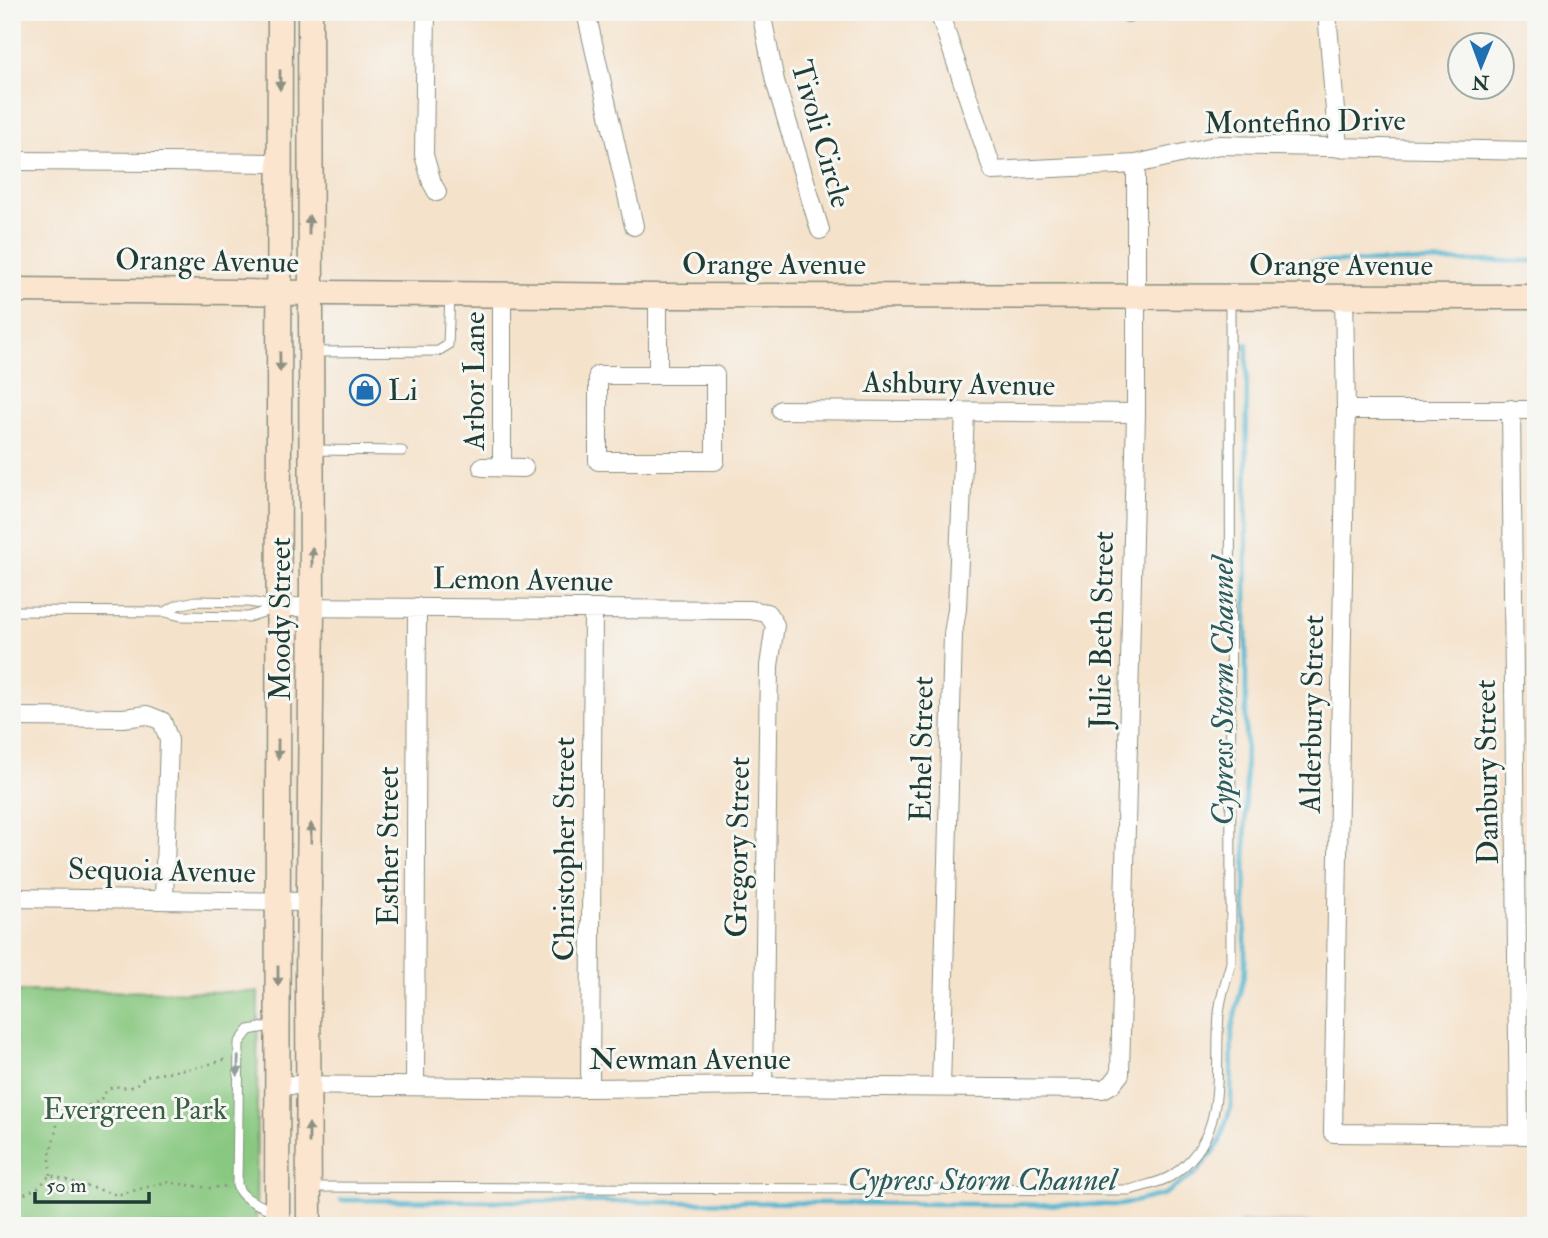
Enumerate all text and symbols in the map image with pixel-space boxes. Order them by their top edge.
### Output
north arrow [1446,32,1516,102]
street label: Tivoli Circle [782,56,860,212]
one-way arrow [274,70,286,92]
text: N [1471,70,1490,94]
street label: Montefino Drive [1204,102,1406,142]
one-way arrow [303,214,315,236]
street label: Orange Avenue [115,241,299,281]
street label: Orange Avenue [682,246,866,283]
street label: Orange Avenue [1249,247,1433,284]
street label: Arbor Lane [456,312,493,451]
one-way arrow [274,351,286,373]
street label: Ashbury Avenue [861,364,1056,404]
place label: Li [388,372,418,409]
shop icon: Li [348,373,382,407]
street label: Julie Beth Street [1082,531,1122,730]
street label: Moody Street [262,537,299,701]
one-way arrow [306,546,318,568]
water label: Cypress Storm Channel [1203,554,1243,826]
street label: Lemon Avenue [432,560,614,600]
street label: Alderbury Street [1292,614,1332,814]
street label: Ethel Street [902,675,942,822]
street label: Danbury Street [1467,679,1507,865]
street label: Christopher Street [546,737,583,961]
one-way arrow [272,738,284,760]
street label: Gregory Street [718,756,758,938]
street label: Esther Street [370,766,407,926]
one-way arrow [305,822,317,844]
street label: Sequoia Avenue [68,851,256,891]
one-way arrow [272,966,283,988]
street label: Newman Avenue [589,1041,791,1078]
one-way arrow [233,1055,244,1077]
park label: Evergreen Park [43,1091,227,1128]
one-way arrow [303,1122,315,1144]
water label: Cypress Storm Channel [847,1160,1119,1200]
scale bar [35,1161,149,1205]
text: 50 m [46,1172,87,1199]

